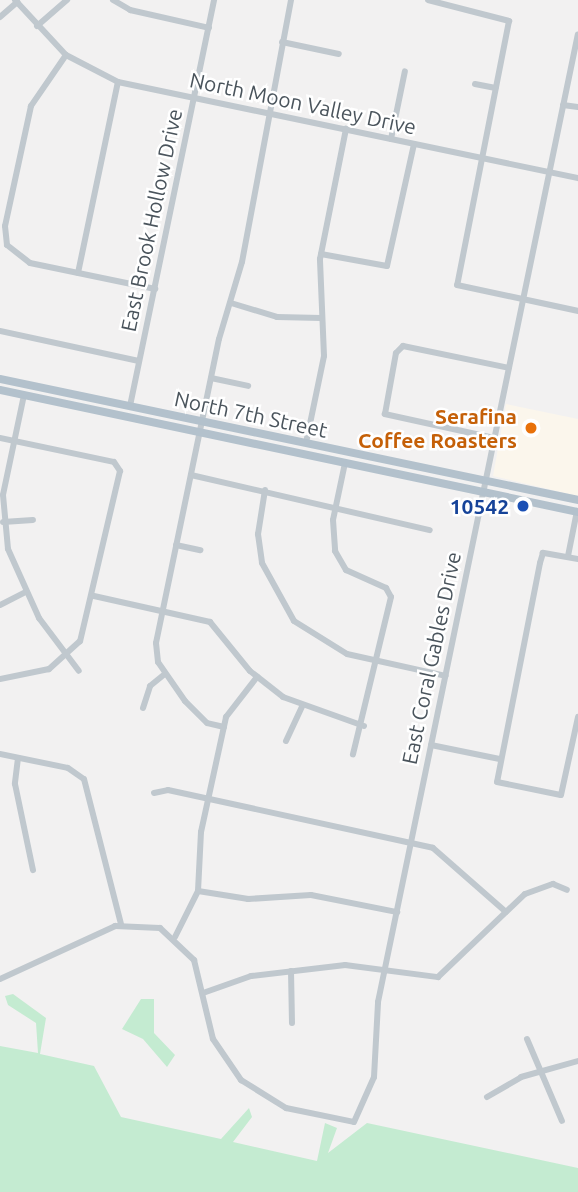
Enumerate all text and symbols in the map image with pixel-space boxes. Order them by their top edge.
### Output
street label: North Moon Valley Drive [187,67,419,139]
street label: East Brook Hollow Drive [115,106,187,334]
street label: North 7th Street [172,385,330,443]
place label: Serafina Coffee Roasters [358,403,517,453]
marker: Serafina Coffee Roasters [523,420,539,436]
place label: 10542 [450,493,509,519]
marker: 10542 [515,498,531,514]
street label: East Coral Gables Drive [396,549,466,767]

